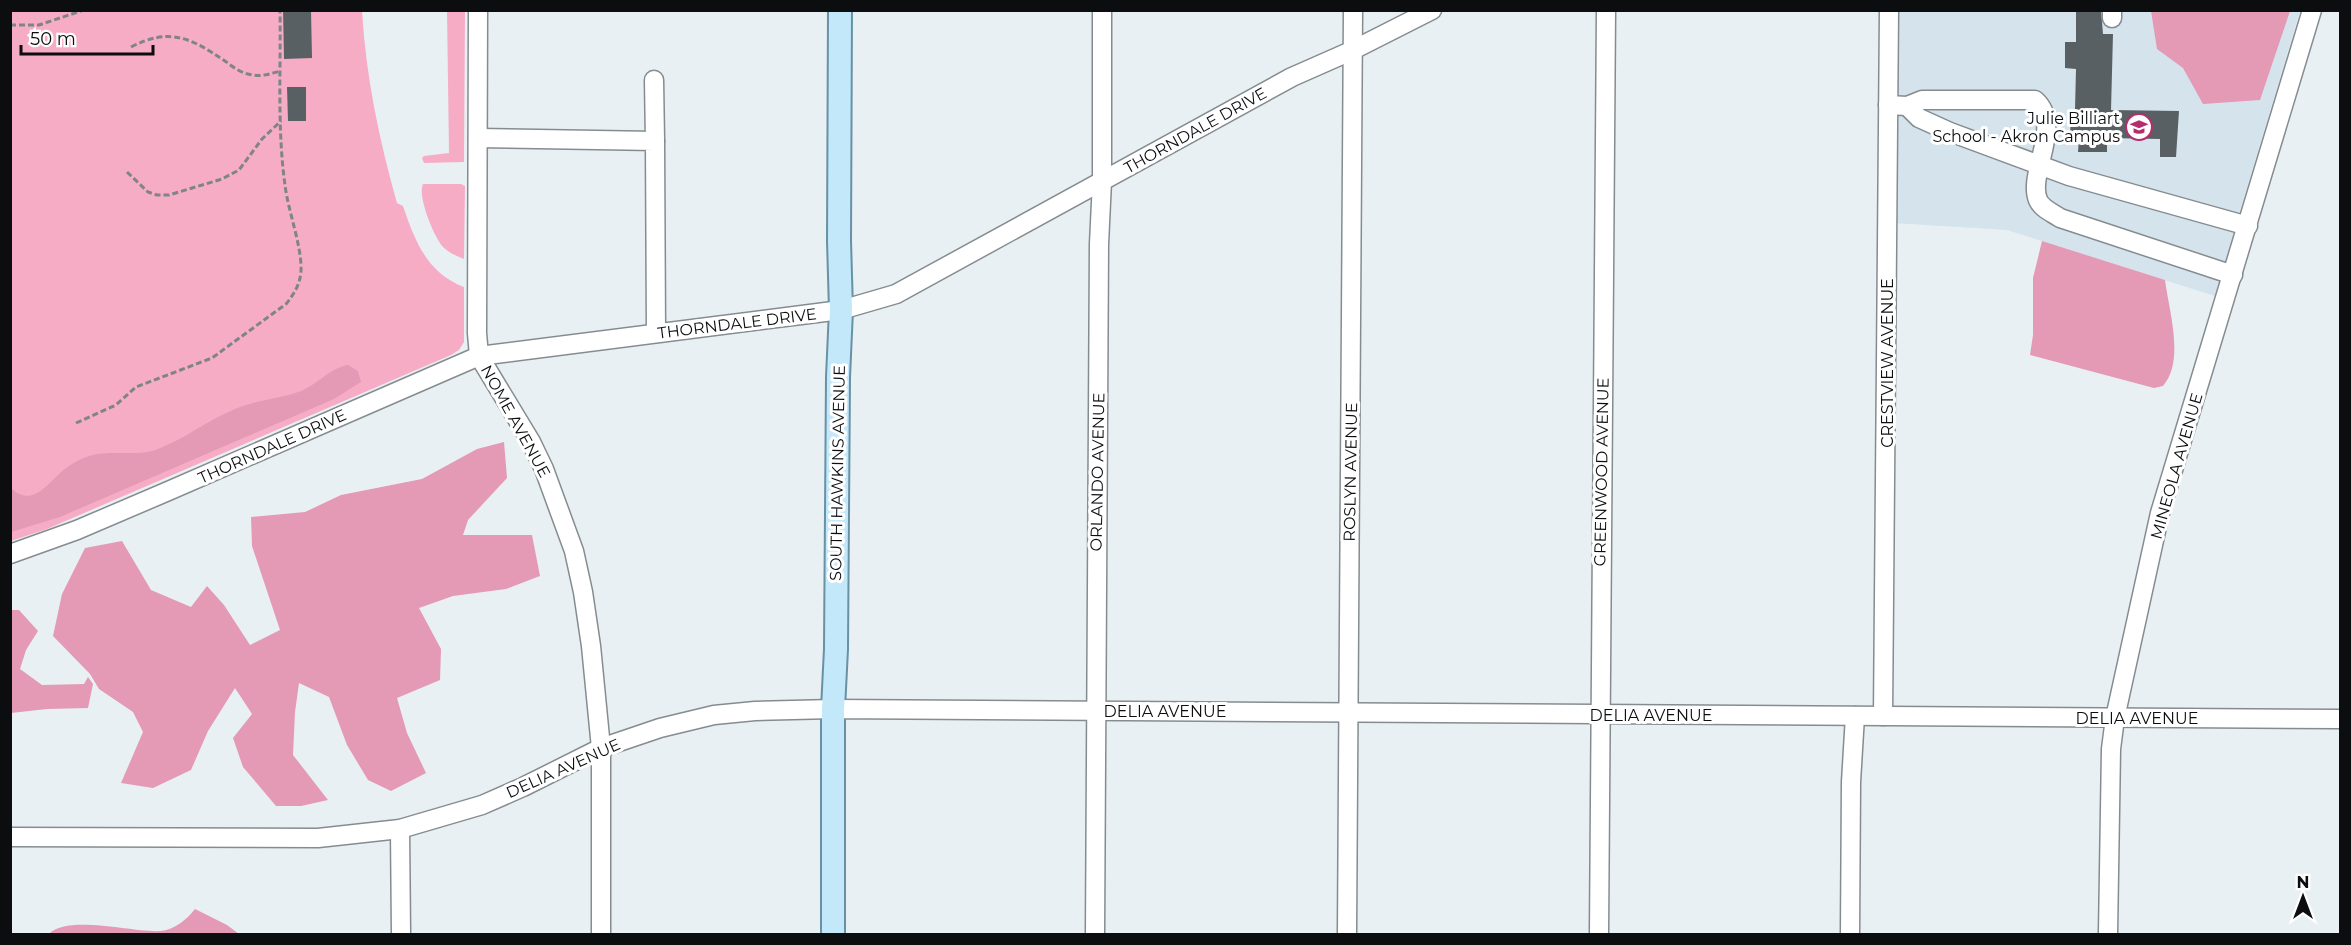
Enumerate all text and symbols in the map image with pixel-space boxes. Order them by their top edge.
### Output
scale bar [21,18,153,56]
text: 50 m [30,28,76,50]
street label: THORNDALE DRIVE [1121,83,1270,178]
place label: Julie Billiart School - Akron Campus [1932,109,2120,146]
school or university icon: Julie Billiart School - Akron Campus [2124,112,2154,142]
street label: CRESTVIEW AVENUE [1878,278,1897,448]
street label: THORNDALE DRIVE [656,304,818,343]
street label: NOME AVENUE [477,362,554,481]
street label: SOUTH HAWKINS AVENUE [826,365,849,581]
street label: GREENWOOD AVENUE [1590,377,1613,567]
street label: MINEOLA AVENUE [2147,391,2206,541]
street label: ORLANDO AVENUE [1087,393,1108,551]
street label: ROSLYN AVENUE [1340,402,1361,542]
street label: THORNDALE DRIVE [195,405,349,488]
street label: DELIA AVENUE [1104,702,1226,721]
street label: DELIA AVENUE [1590,706,1712,725]
street label: DELIA AVENUE [2076,709,2198,728]
street label: DELIA AVENUE [503,735,623,802]
north arrow [2273,867,2333,927]
text: N [2297,873,2309,892]

